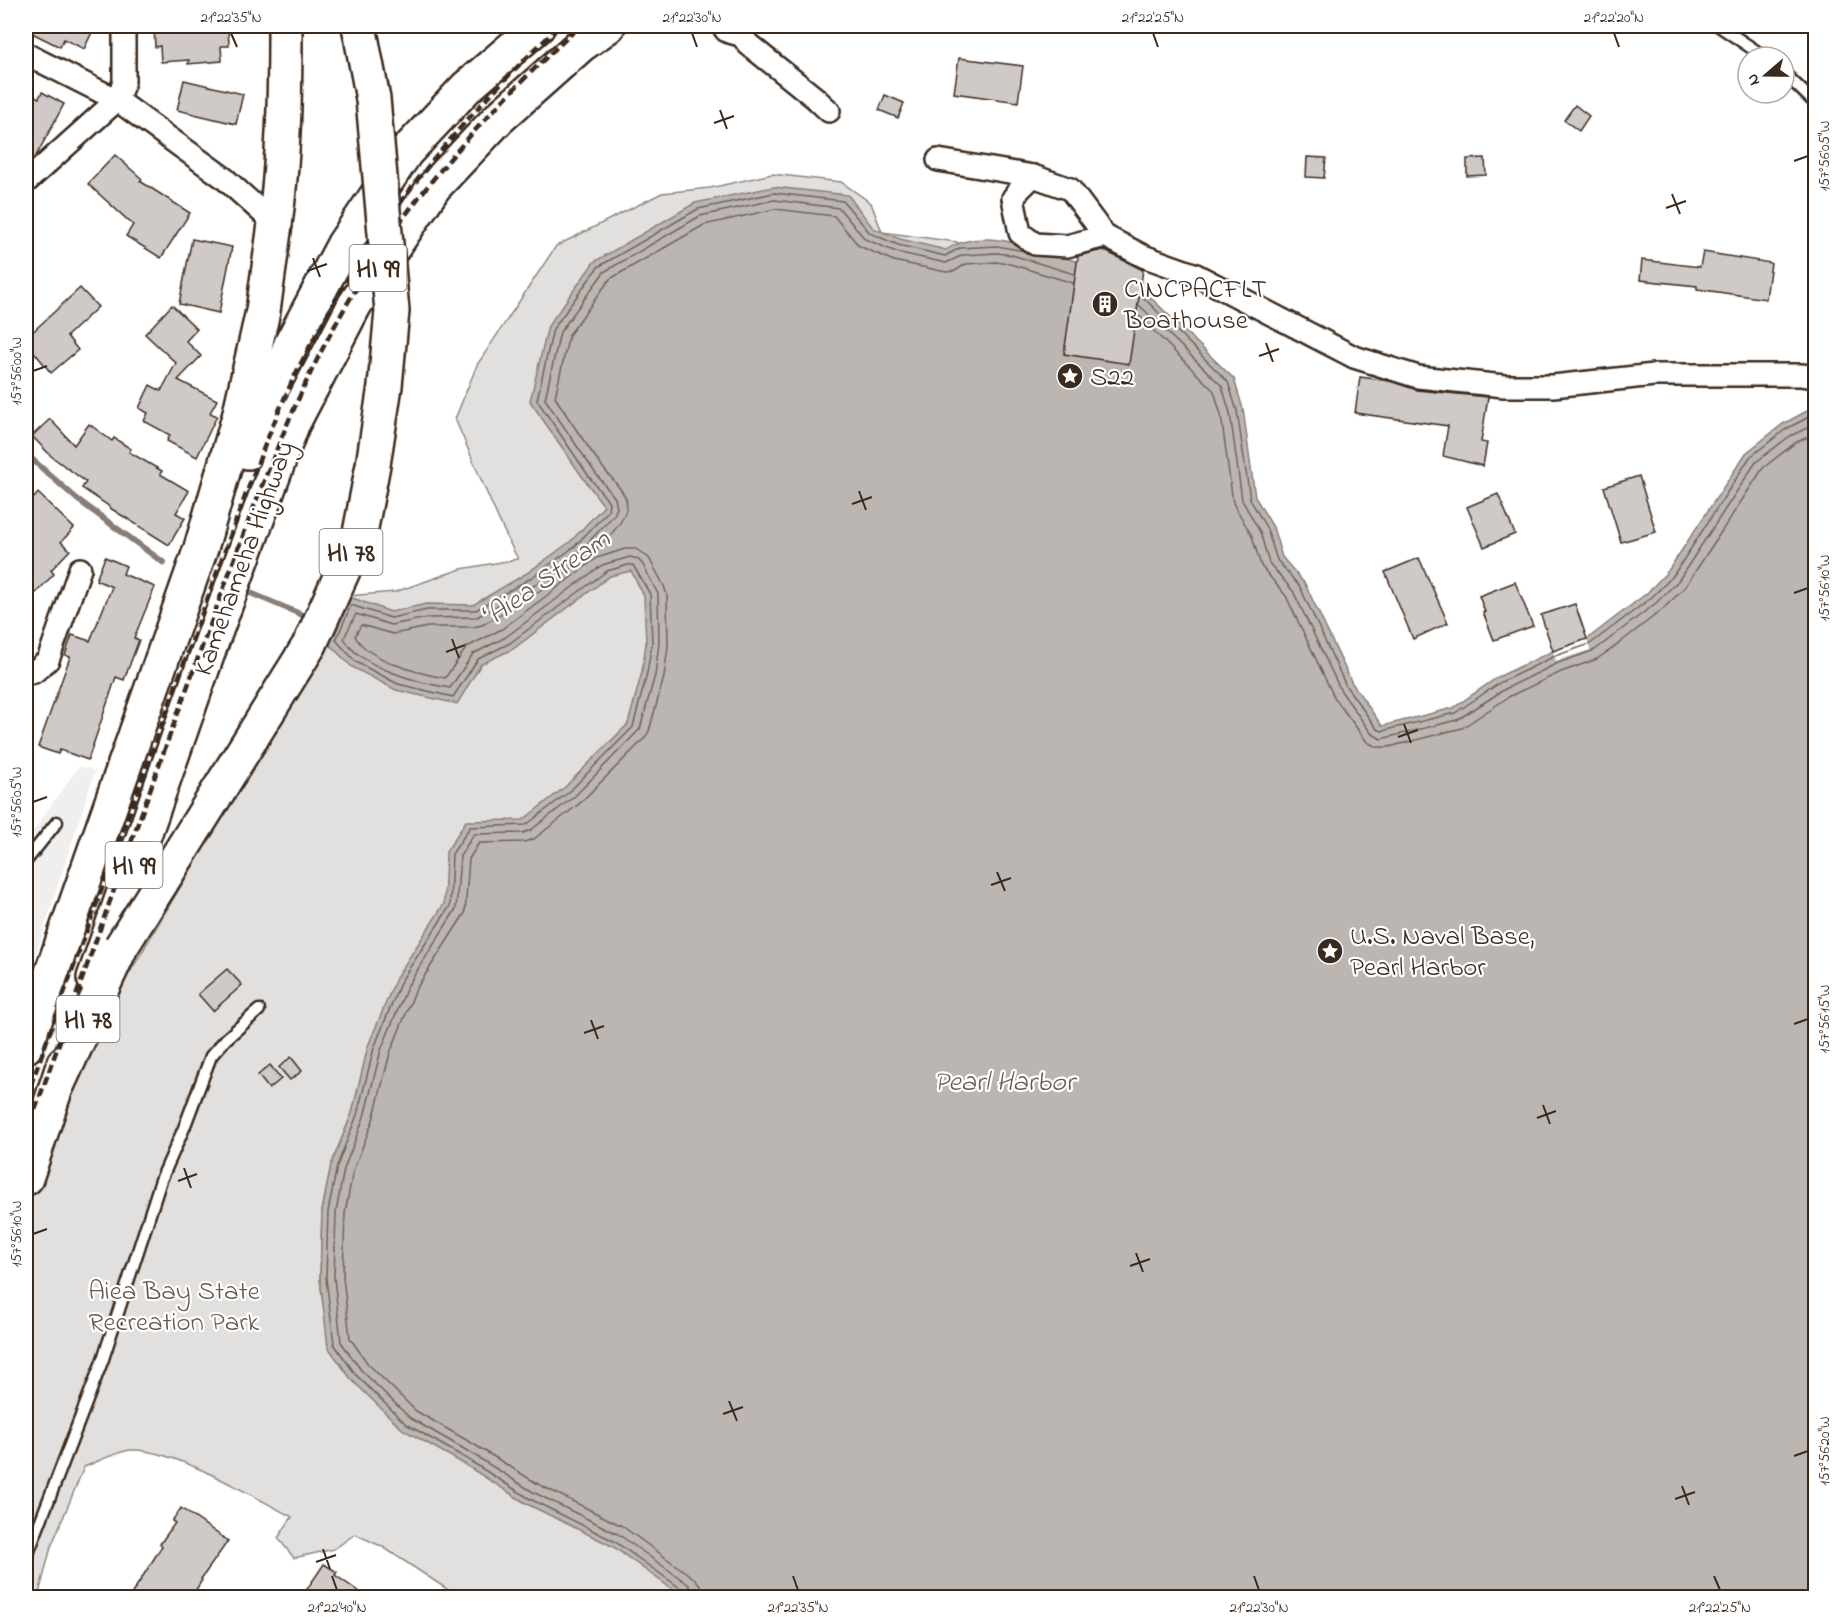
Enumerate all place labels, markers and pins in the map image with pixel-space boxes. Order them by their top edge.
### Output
place label: CINCPACFLT Boathouse [1123,271,1267,341]
building icon: CINCPACFLT Boathouse [1090,289,1120,319]
place label: S22 [1090,359,1134,398]
place icon: S22 [1055,361,1085,391]
place label: U.S. Naval Base, Pearl Harbor [1350,918,1535,988]
place icon: U.S. Naval Base, Pearl Harbor [1315,936,1345,966]

